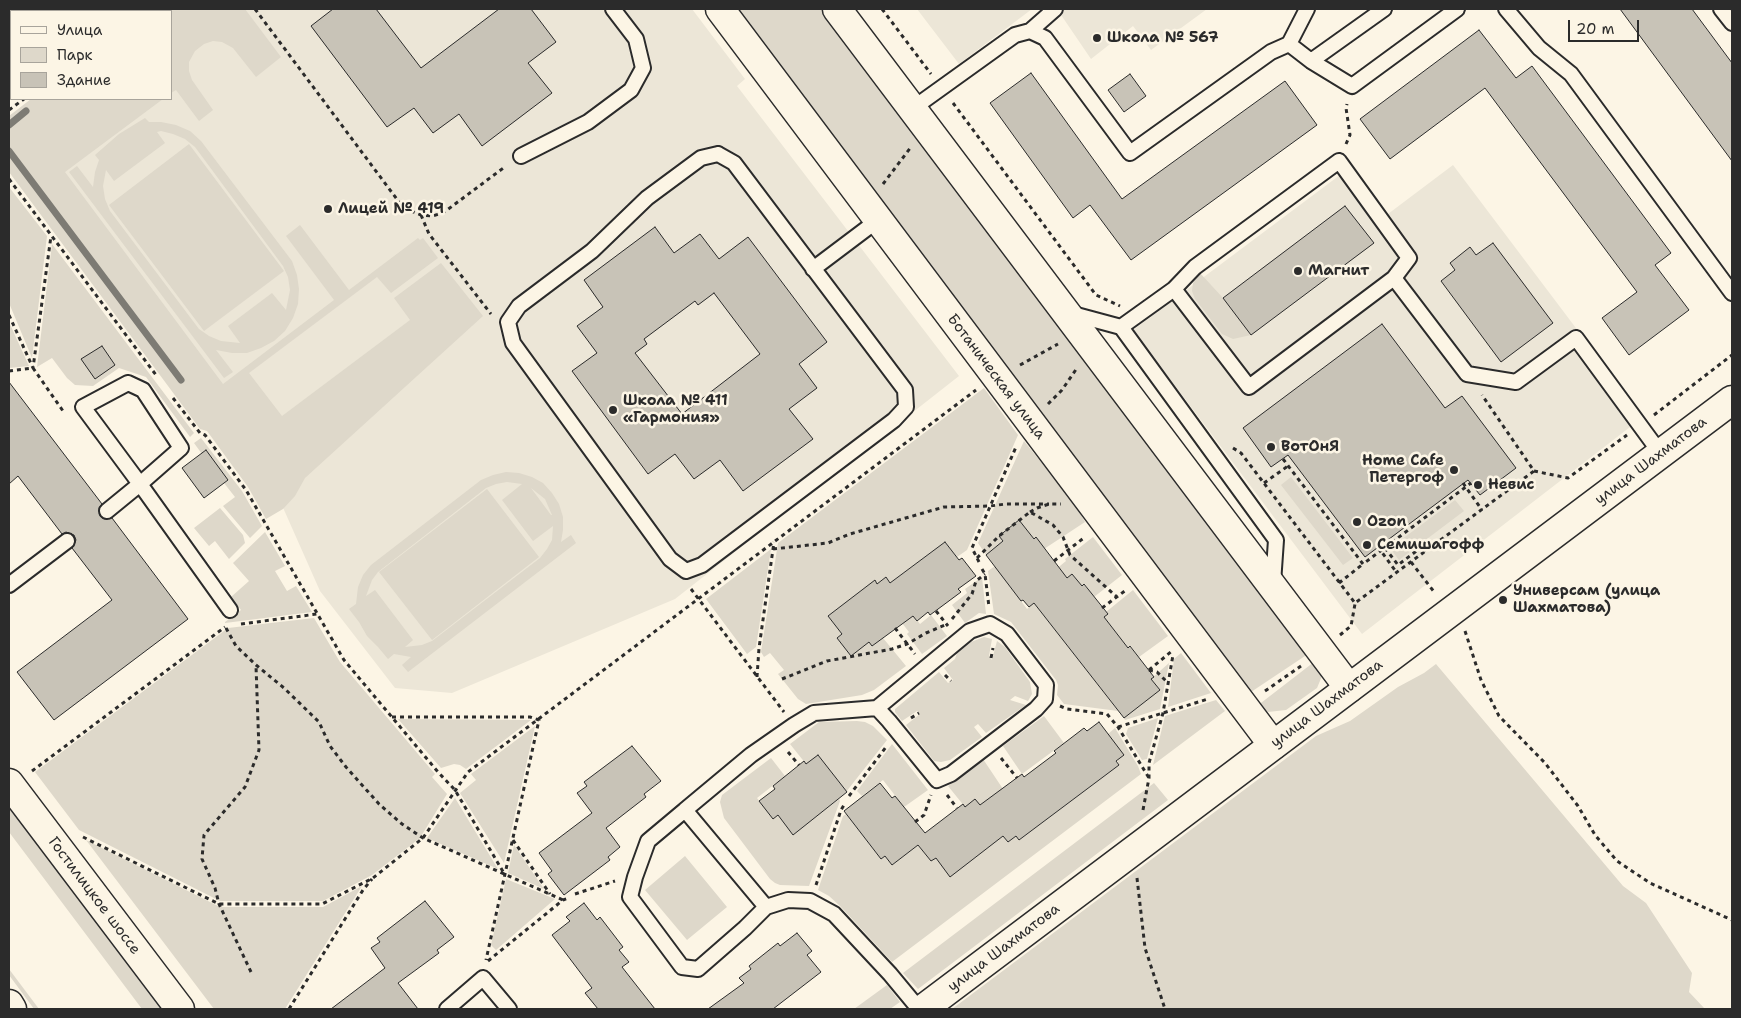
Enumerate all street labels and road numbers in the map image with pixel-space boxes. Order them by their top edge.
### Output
street label: Ботаническая улица [943,311,1049,443]
street label: улица Шахматова [1591,413,1711,509]
street label: улица Шахматова [1267,656,1387,752]
street label: Гостилицкое шоссе [44,834,144,958]
street label: улица Шахматова [944,900,1064,996]

